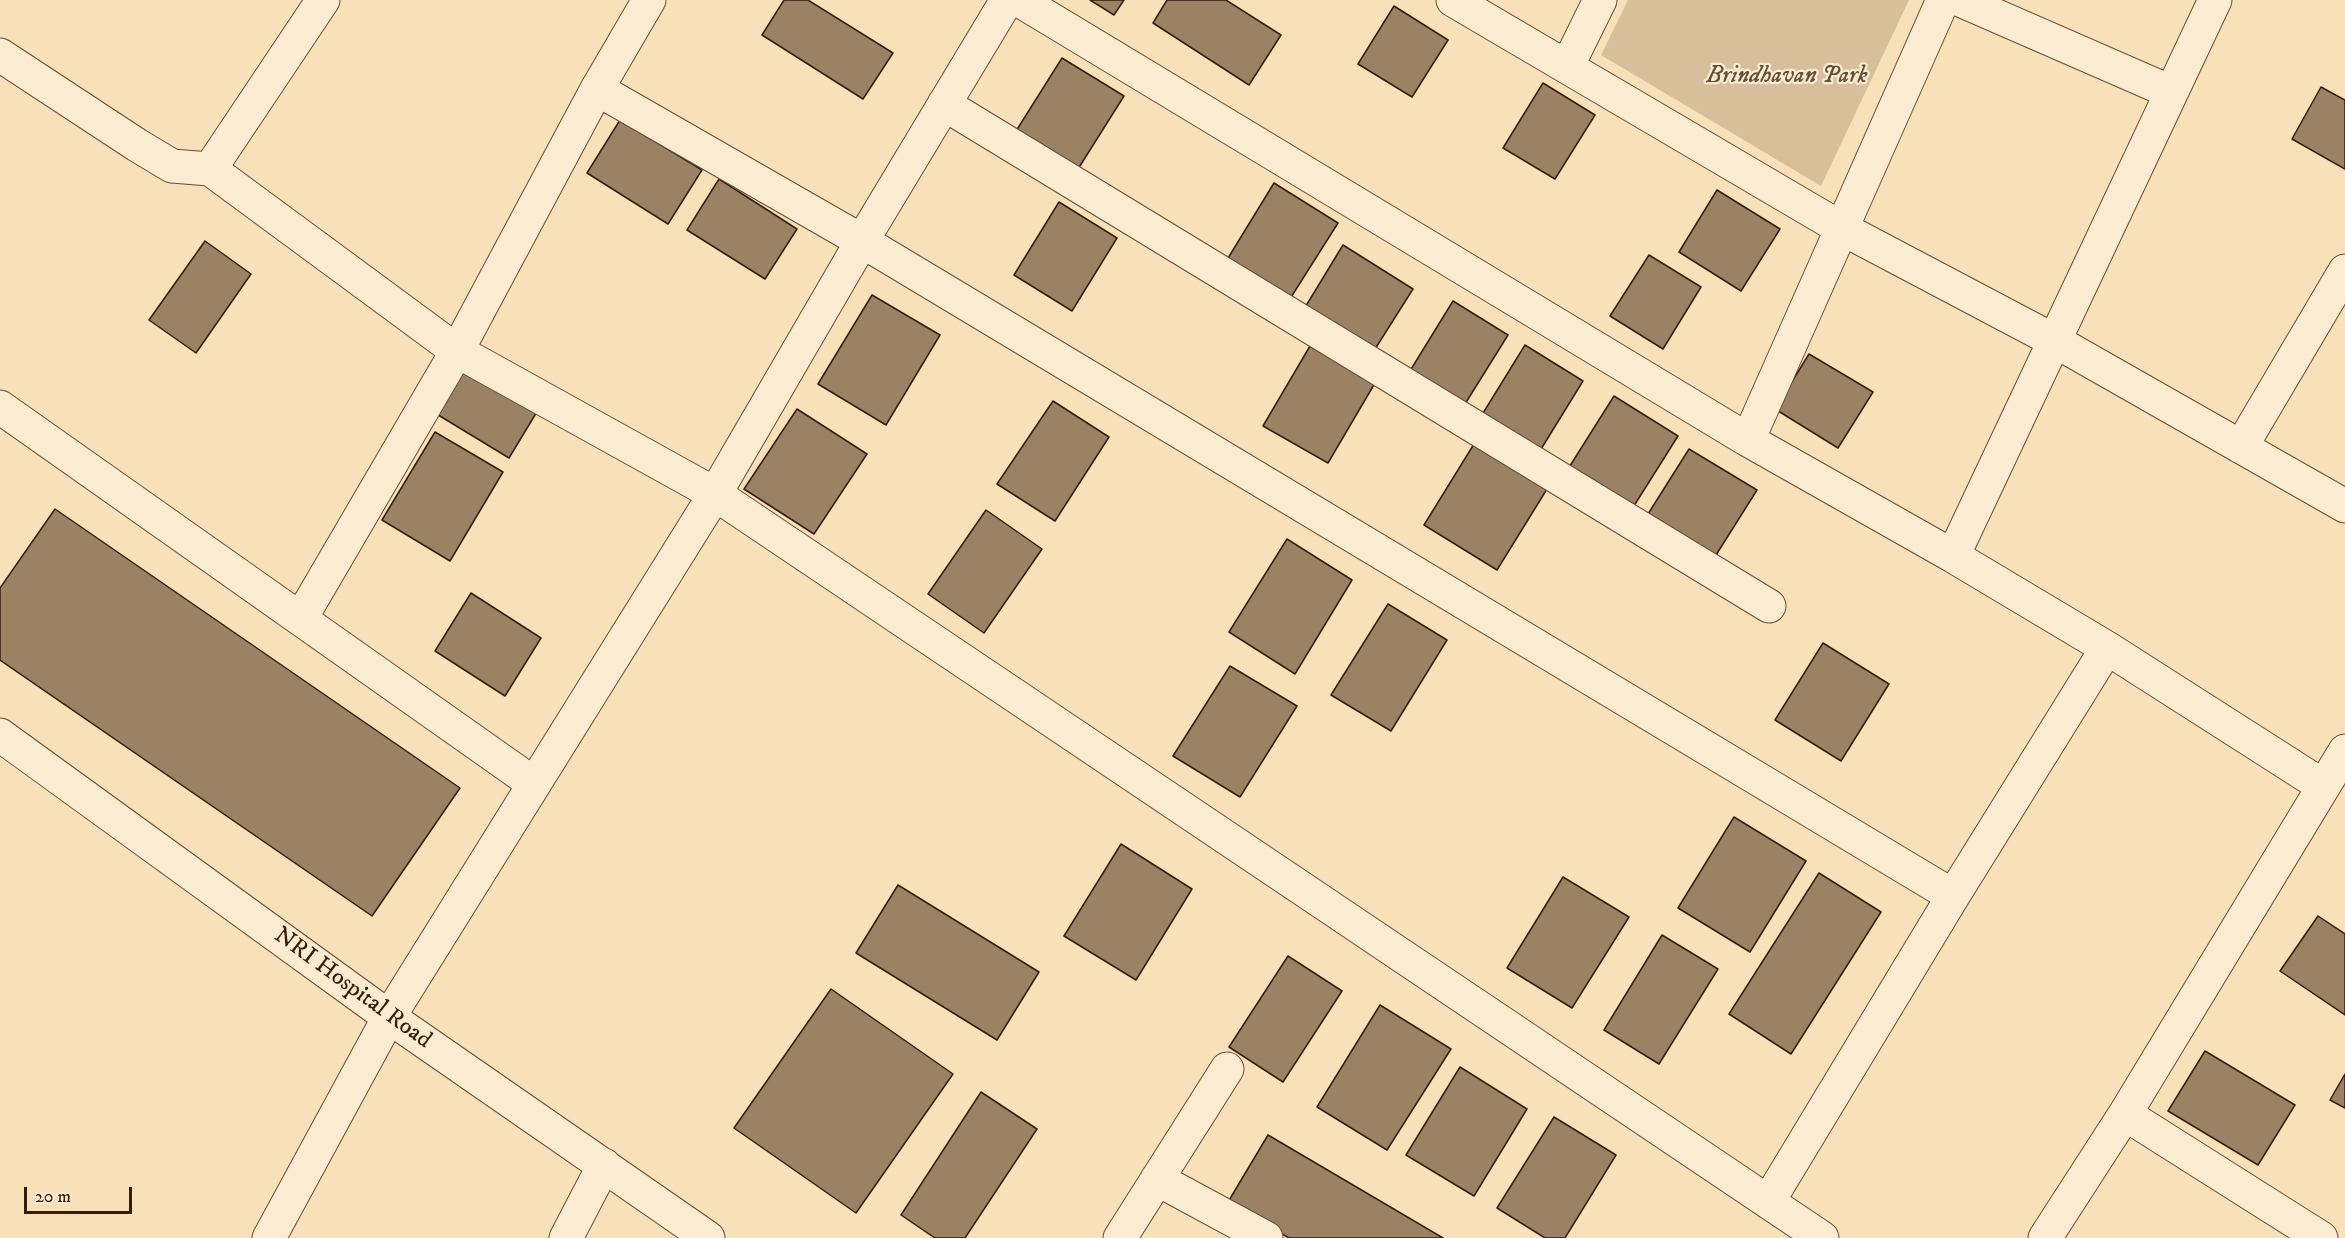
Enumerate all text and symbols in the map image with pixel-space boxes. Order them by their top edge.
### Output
park label: Brindhavan Park [1707,63,1867,91]
street label: NRI Hospital Road [267,922,437,1056]
scale bar [27,1175,135,1213]
text: 20 m [35,1186,71,1208]

